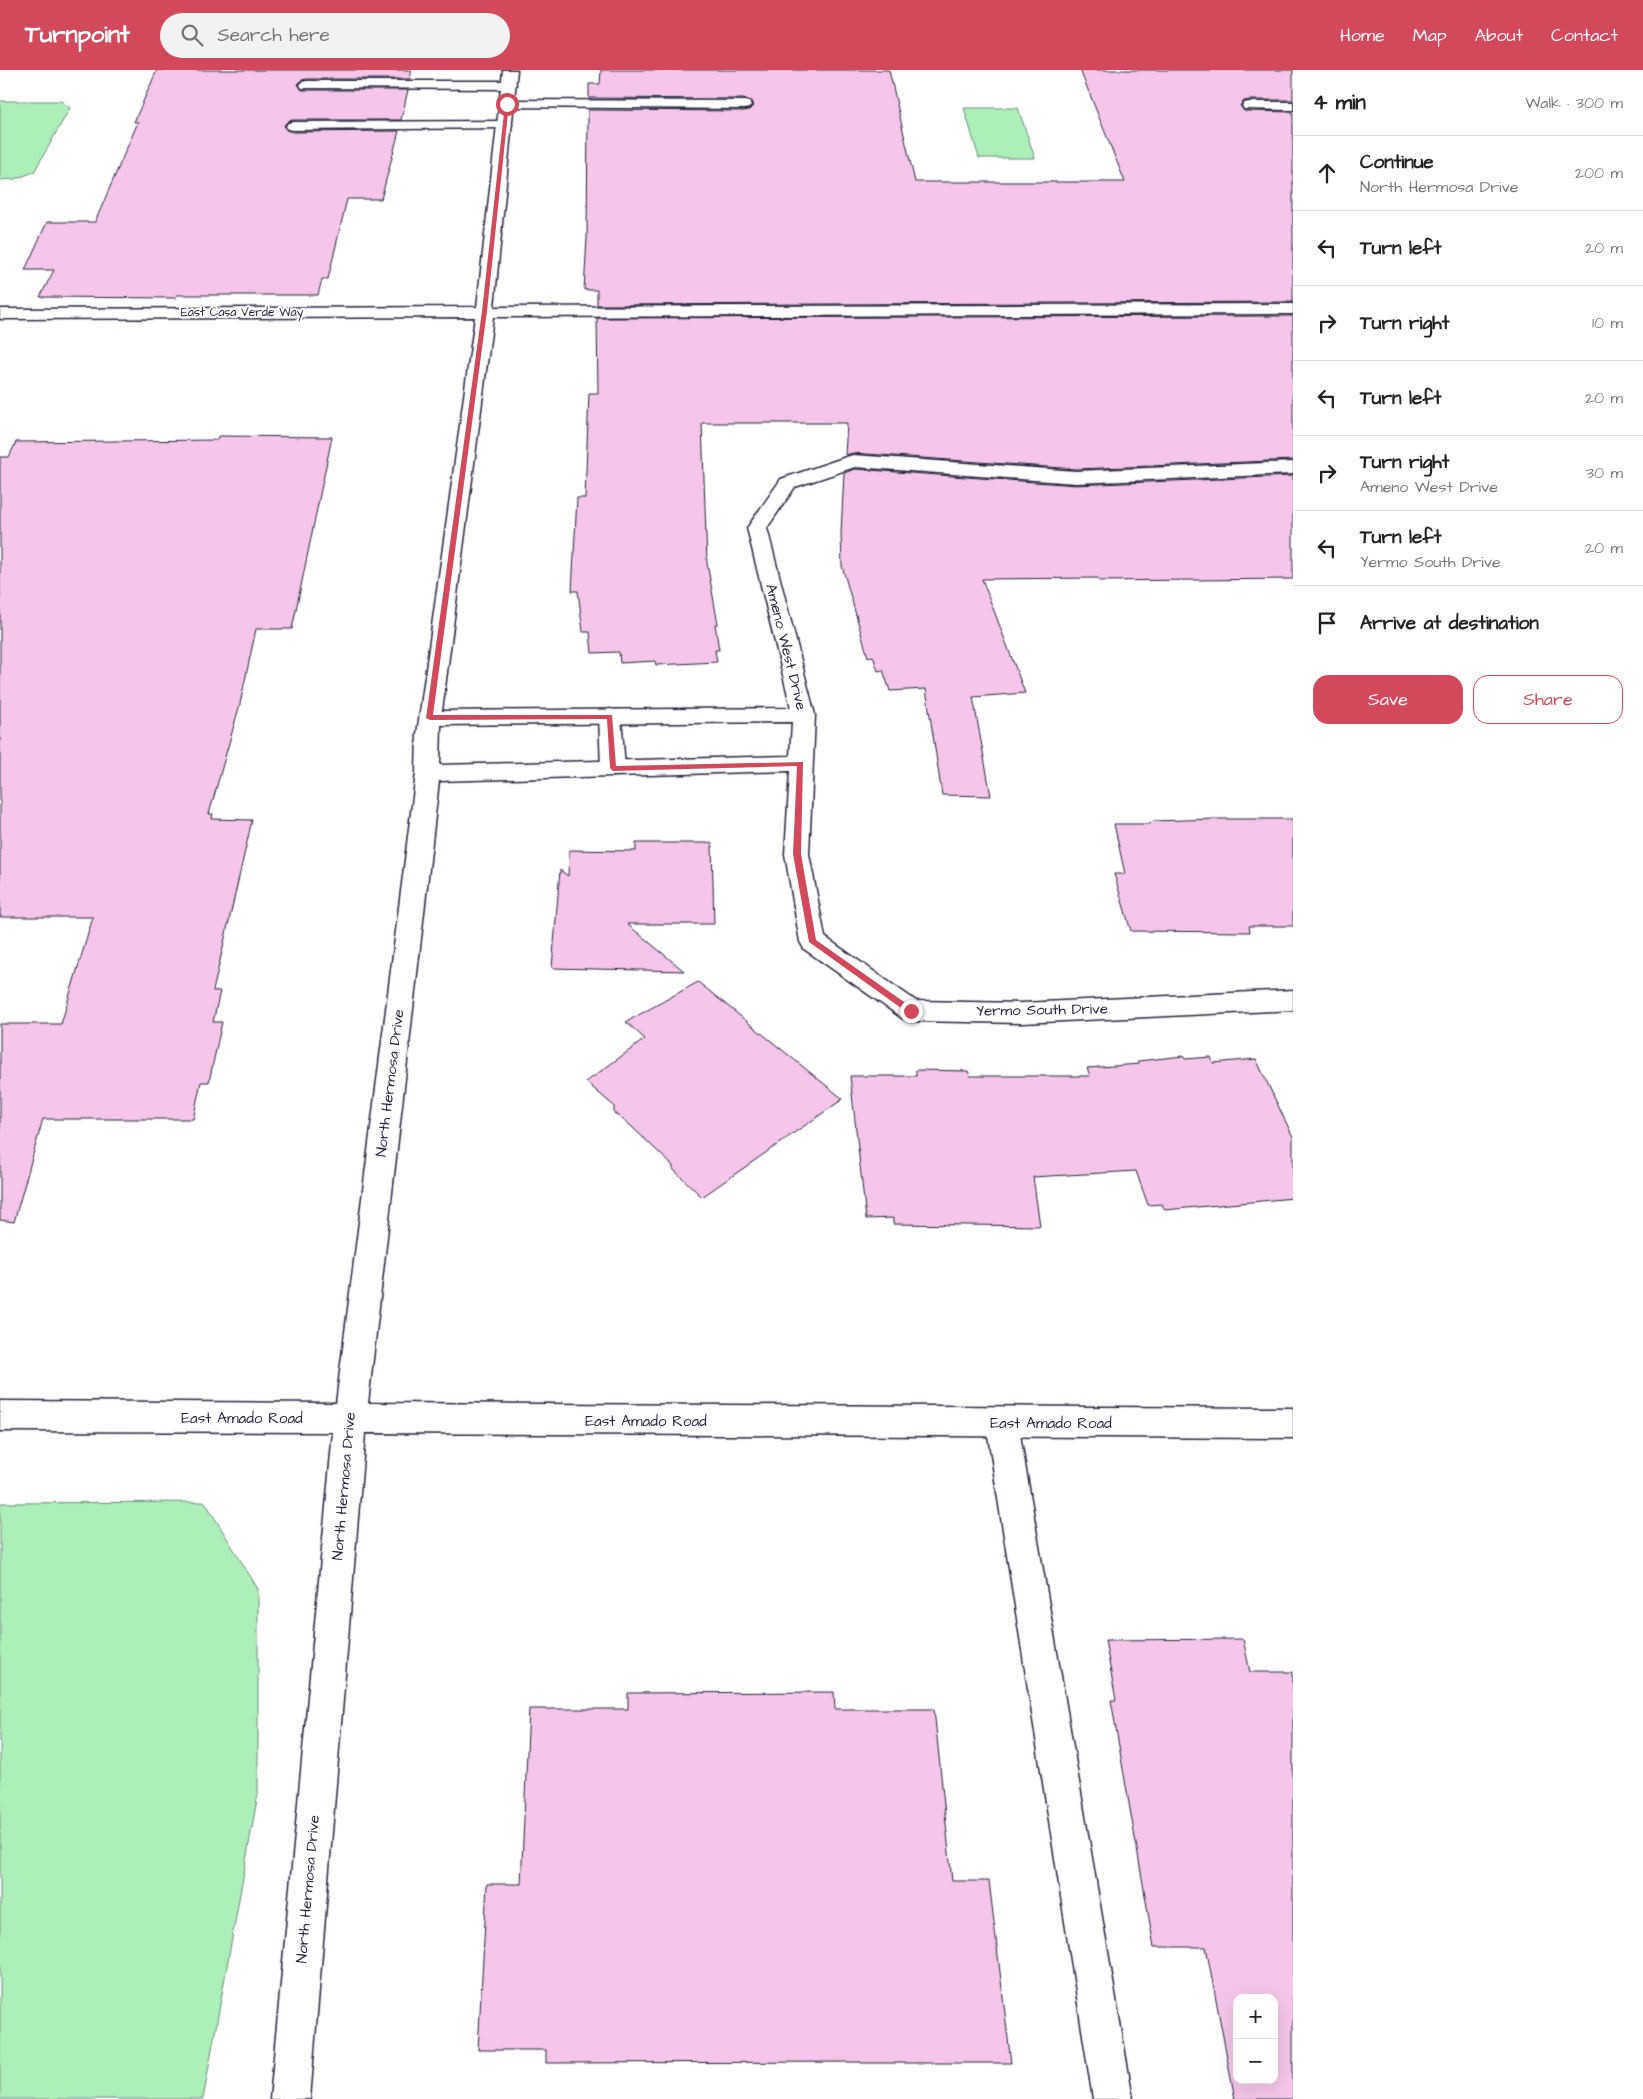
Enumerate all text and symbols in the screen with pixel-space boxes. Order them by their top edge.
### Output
search box [160,13,510,58]
text: Turnpoint [25,18,130,52]
icon: search [178,21,206,49]
text: Search here [218,22,330,49]
text: Home [1340,23,1385,48]
text: Map [1413,23,1447,48]
text: About [1475,23,1523,48]
text: Contact [1551,23,1618,48]
text: 4 min [1313,88,1366,117]
text: Walk · 300 m [1525,92,1623,114]
route start [496,93,519,116]
text: Continue [1360,149,1434,176]
icon: ahead [1313,159,1341,187]
text: 200 m [1575,162,1623,184]
text: North Hermosa Drive [1360,176,1518,198]
icon: left [1313,234,1341,262]
text: Turn left [1360,235,1441,262]
text: 20 m [1585,237,1623,259]
street label: East Casa Verde Way [181,304,304,322]
icon: right [1313,309,1341,337]
text: Turn right [1360,310,1449,337]
text: 10 m [1592,312,1623,334]
icon: left [1313,384,1341,412]
text: Turn left [1360,385,1441,412]
text: 20 m [1585,387,1623,409]
text: Turn right [1360,449,1449,476]
icon: right [1313,459,1341,487]
text: 30 m [1586,462,1623,484]
text: Ameno West Drive [1360,476,1498,498]
text: Turn left [1360,524,1441,551]
icon: left [1313,534,1341,562]
text: 20 m [1585,537,1623,559]
text: Yermo South Drive [1360,551,1501,573]
street label: Ameno West Drive [760,582,812,712]
icon: arrive [1313,609,1341,637]
text: Arrive at destination [1360,610,1539,637]
button: Save [1313,675,1463,724]
button: Share [1473,675,1623,724]
street label: Yermo South Drive [976,998,1108,1022]
route end [900,1000,923,1023]
street label: North Hermosa Drive [371,1008,409,1158]
street label: East Amado Road [181,1408,303,1429]
street label: North Hermosa Drive [327,1411,361,1561]
street label: East Amado Road [585,1411,707,1432]
street label: East Amado Road [990,1413,1112,1434]
street label: North Hermosa Drive [291,1814,325,1964]
map controls [1233,1994,1278,2084]
button: + [1233,1994,1278,2039]
button: − [1233,2039,1278,2084]

